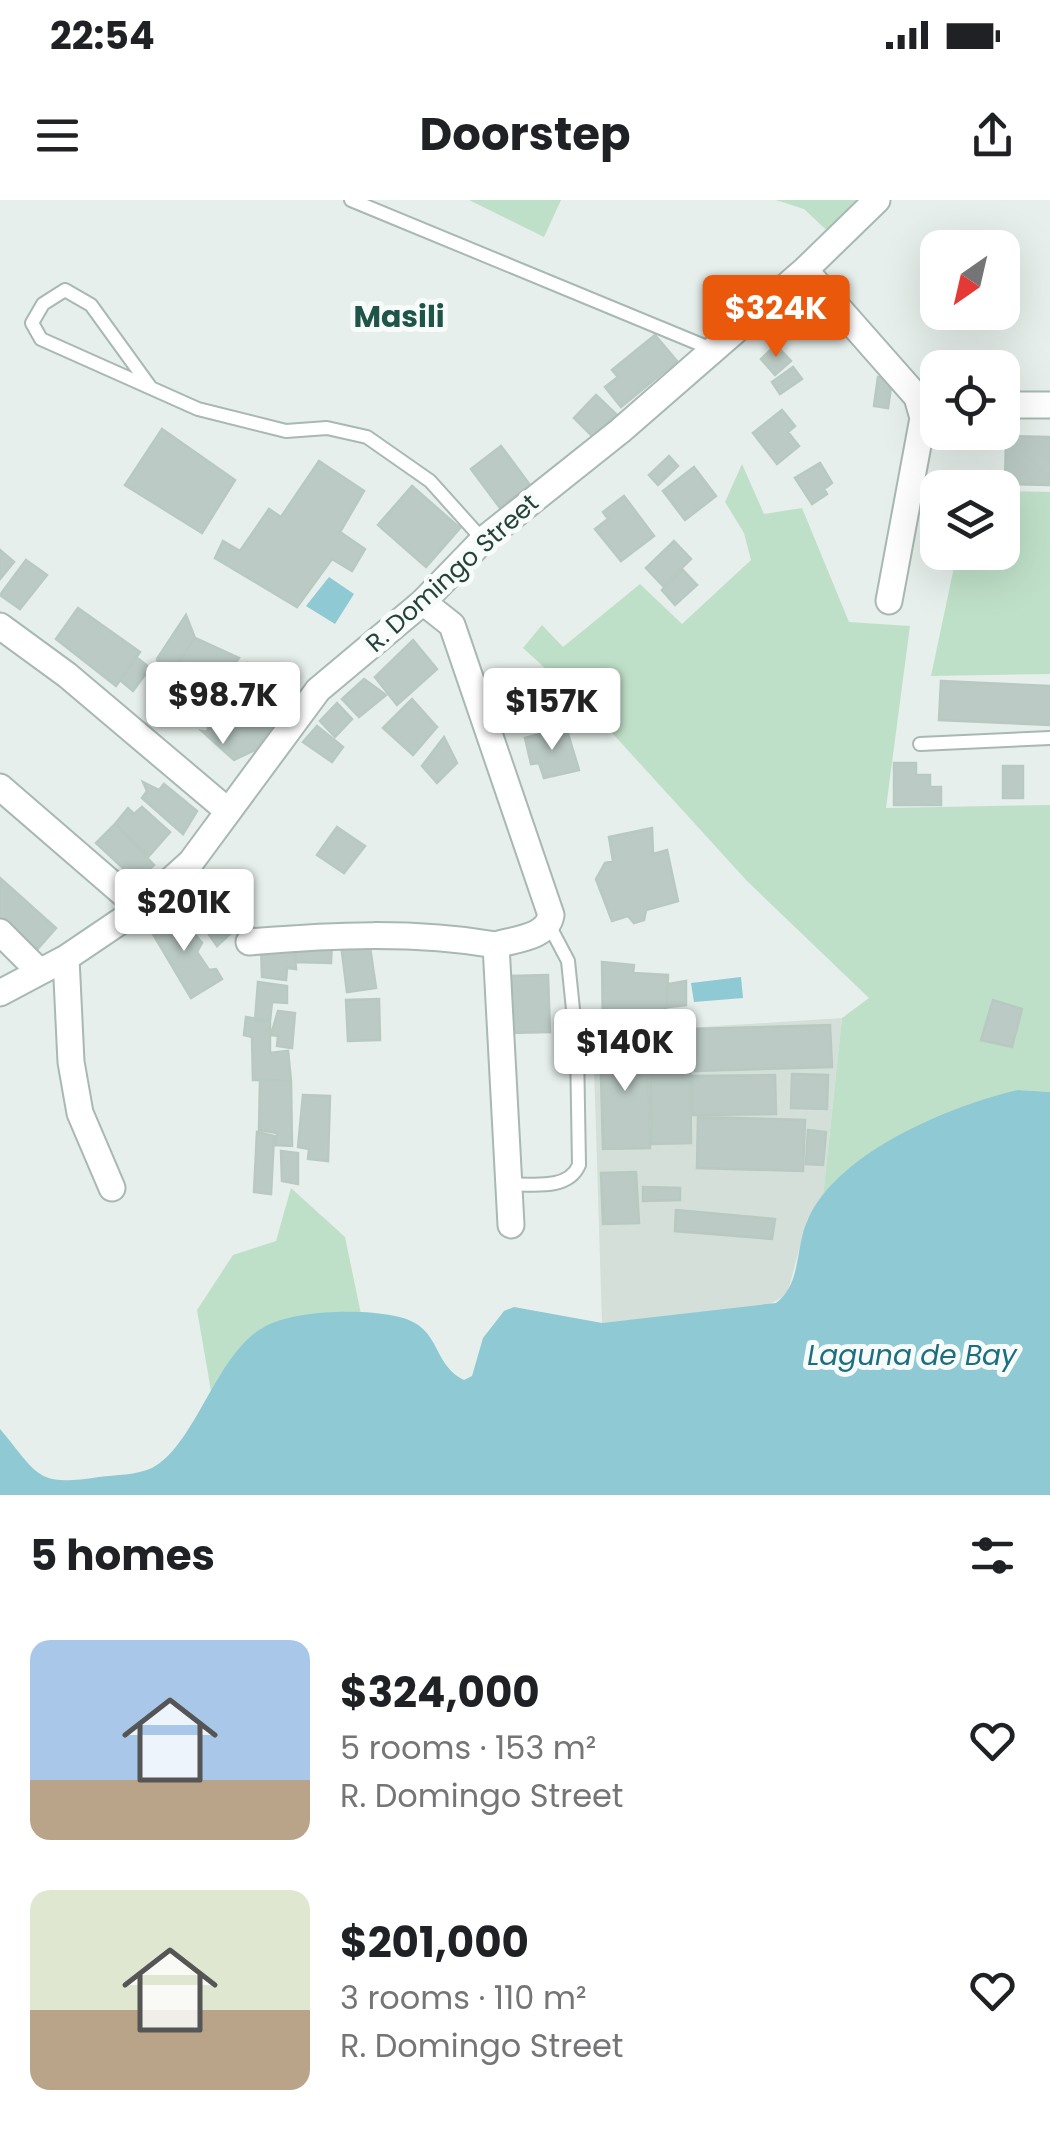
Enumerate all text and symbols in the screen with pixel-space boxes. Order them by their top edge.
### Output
text: 22:54 [50,9,155,62]
text: Doorstep [420,103,630,166]
icon: menu [30,108,85,163]
icon: share [965,108,1020,163]
north arrow [920,230,1020,330]
map controls [920,230,1020,570]
pin: $324K [706,275,846,360]
text: $324K [725,285,827,330]
district label: Masili [353,295,445,338]
button: locate [920,350,1020,450]
button: layers [920,470,1020,570]
street label: R. Domingo Street [358,486,546,660]
pin: $98.7K [142,662,304,747]
pin: $157K [482,668,622,753]
text: $98.7K [168,672,278,717]
text: $157K [505,678,599,723]
pin: $201K [114,869,254,954]
text: $201K [137,879,231,924]
pin: $140K [555,1009,695,1094]
text: $140K [576,1019,674,1064]
water label: Laguna de Bay [807,1336,1018,1375]
text: 5 homes [30,1526,215,1585]
icon: filters [965,1528,1020,1583]
text: $324,000 [340,1663,540,1722]
icon: home [110,1680,230,1800]
icon: heart [965,1713,1020,1768]
text: 5 rooms · 153 m² [340,1725,596,1770]
text: R. Domingo Street [340,1773,624,1818]
text: $201,000 [340,1913,529,1972]
icon: home [110,1930,230,2050]
icon: heart [965,1963,1020,2018]
text: 3 rooms · 110 m² [340,1975,586,2020]
text: R. Domingo Street [340,2023,624,2068]

